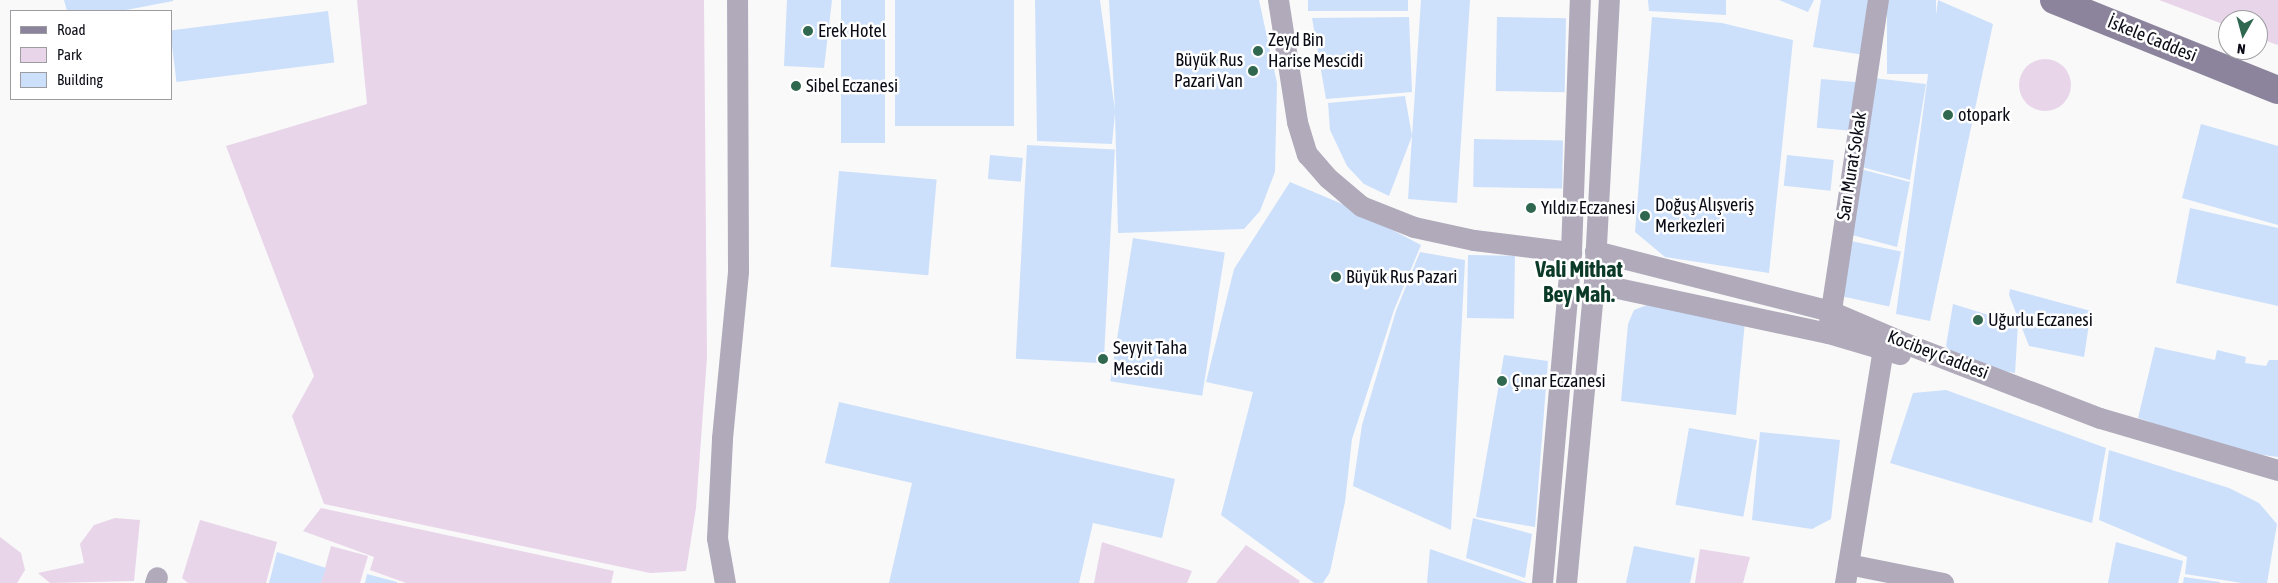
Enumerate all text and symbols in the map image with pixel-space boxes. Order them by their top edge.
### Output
legend [10,10,172,100]
north arrow [2218,10,2268,60]
street label: İskele Caddesi [2104,11,2200,67]
place label: Erek Hotel [818,20,886,42]
text: Road [57,21,86,38]
marker: Erek Hotel [802,25,814,37]
place label: Zeyd Bin Harise Mescidi [1268,30,1363,72]
text: N [2236,40,2246,57]
marker: Zeyd Bin Harise Mescidi [1252,45,1264,57]
text: Park [57,46,82,63]
place label: Büyük Rus Pazari Van [1174,50,1243,92]
marker: Büyük Rus Pazari Van [1247,65,1259,77]
text: Building [57,71,103,88]
place label: Sibel Eczanesi [806,75,898,97]
marker: Sibel Eczanesi [790,80,802,92]
place label: otopark [1958,104,2010,126]
marker: otopark [1942,109,1954,121]
street label: Sarı Murat Sokak [1833,110,1871,222]
place label: Doğuş Alışveriş Merkezleri [1655,195,1754,238]
place label: Yıldız Eczanesi [1541,197,1635,219]
marker: Yıldız Eczanesi [1525,202,1537,214]
marker: Doğuş Alışveriş Merkezleri [1639,210,1651,222]
district label: Vali Mithat Bey Mah. [1535,256,1623,308]
place label: Büyük Rus Pazari [1346,266,1457,288]
marker: Büyük Rus Pazari [1330,271,1342,283]
place label: Uğurlu Eczanesi [1988,309,2093,331]
marker: Uğurlu Eczanesi [1972,314,1984,326]
street label: Kocibey Caddesi [1884,326,1992,384]
place label: Seyyit Taha Mescidi [1113,338,1187,380]
marker: Seyyit Taha Mescidi [1097,353,1109,365]
place label: Çınar Eczanesi [1512,370,1606,392]
marker: Çınar Eczanesi [1496,375,1508,387]

